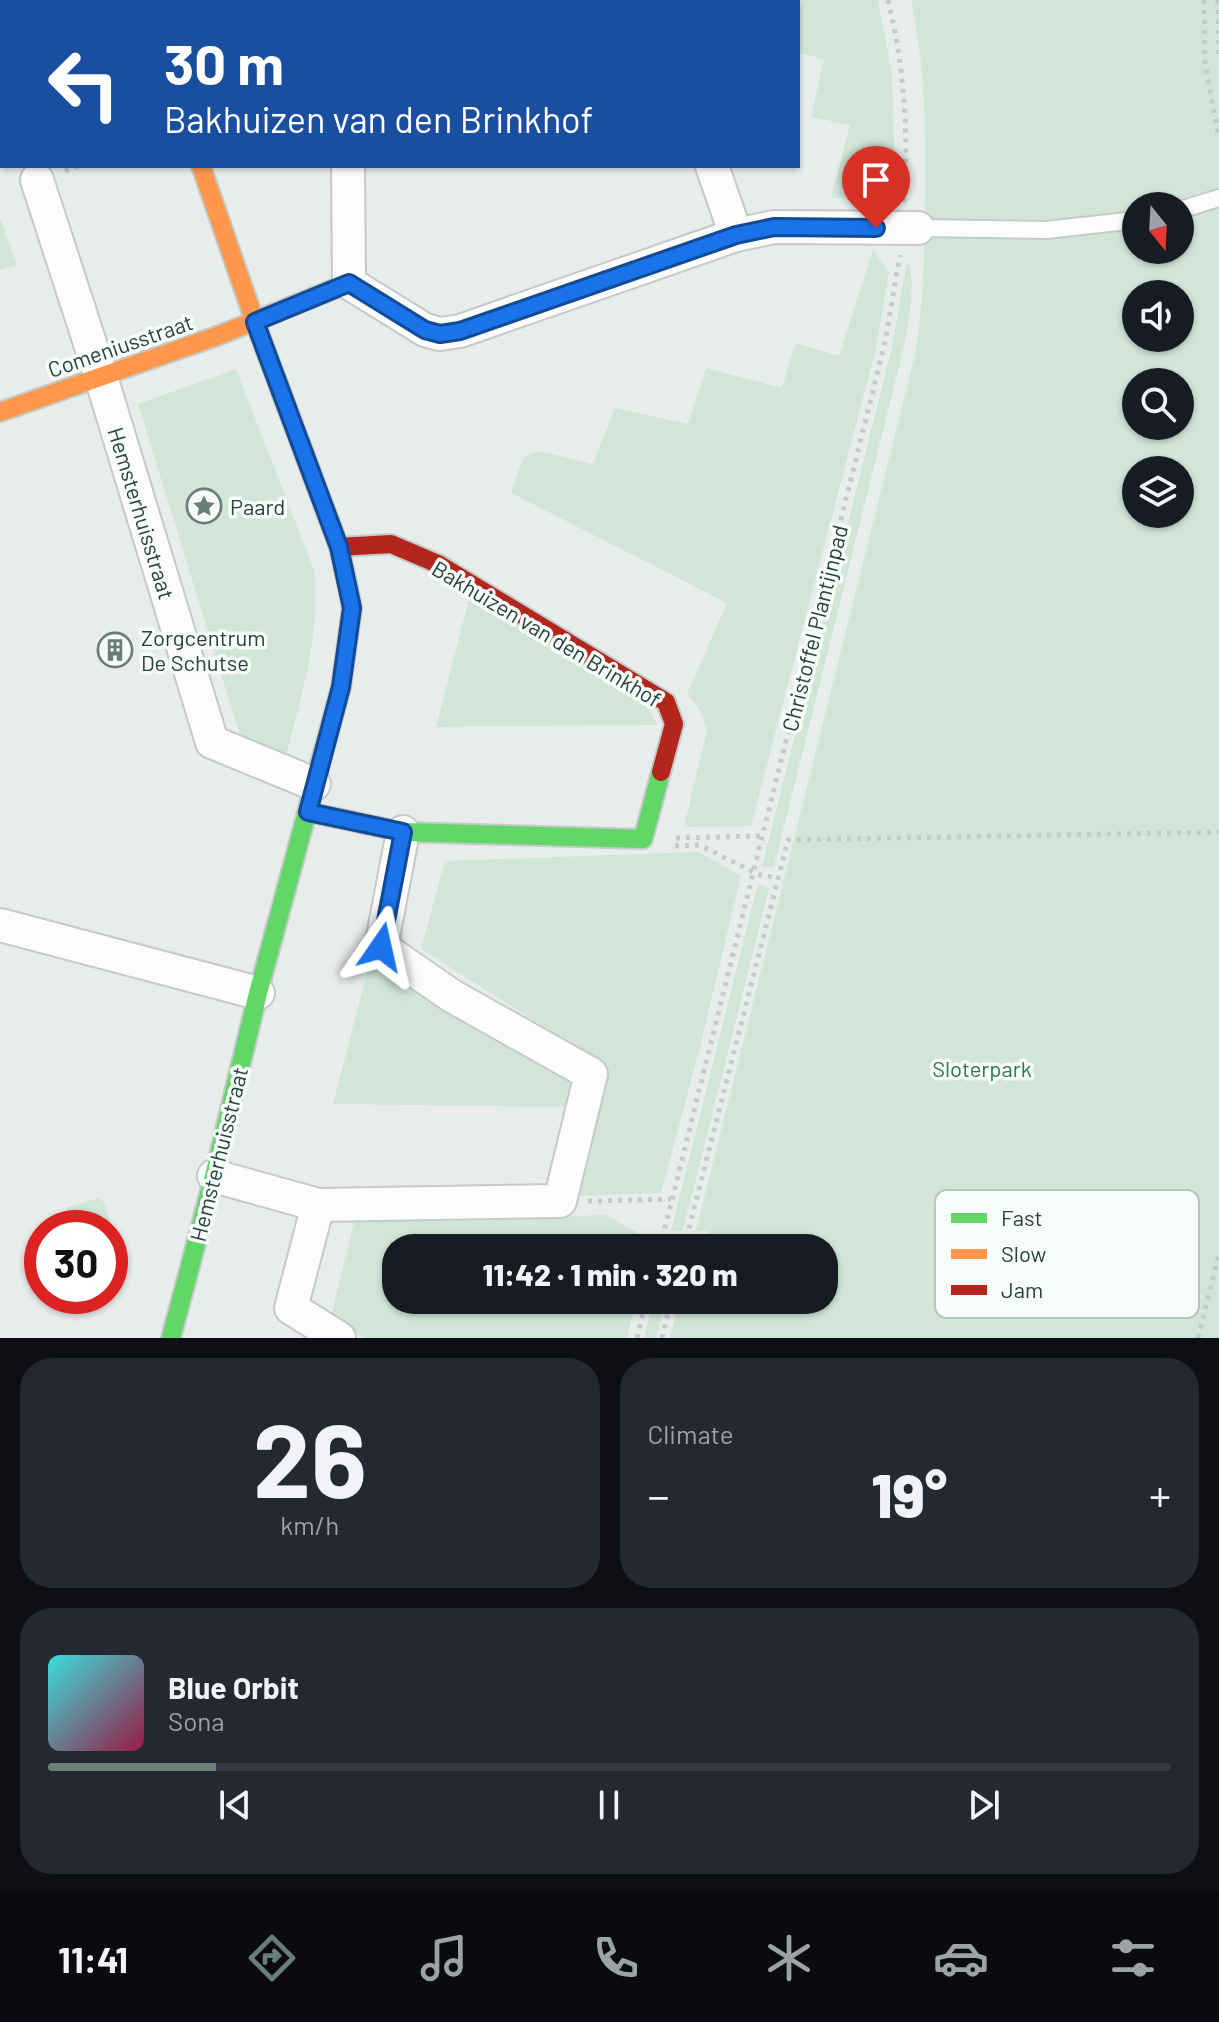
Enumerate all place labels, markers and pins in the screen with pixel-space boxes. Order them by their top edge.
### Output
pin [842,146,910,228]
place icon: Paard [185,487,223,525]
place label: Paard [230,493,285,519]
place label: Zorgcentrum De Schutse [141,624,266,675]
building icon: Zorgcentrum De Schutse [96,631,134,669]

